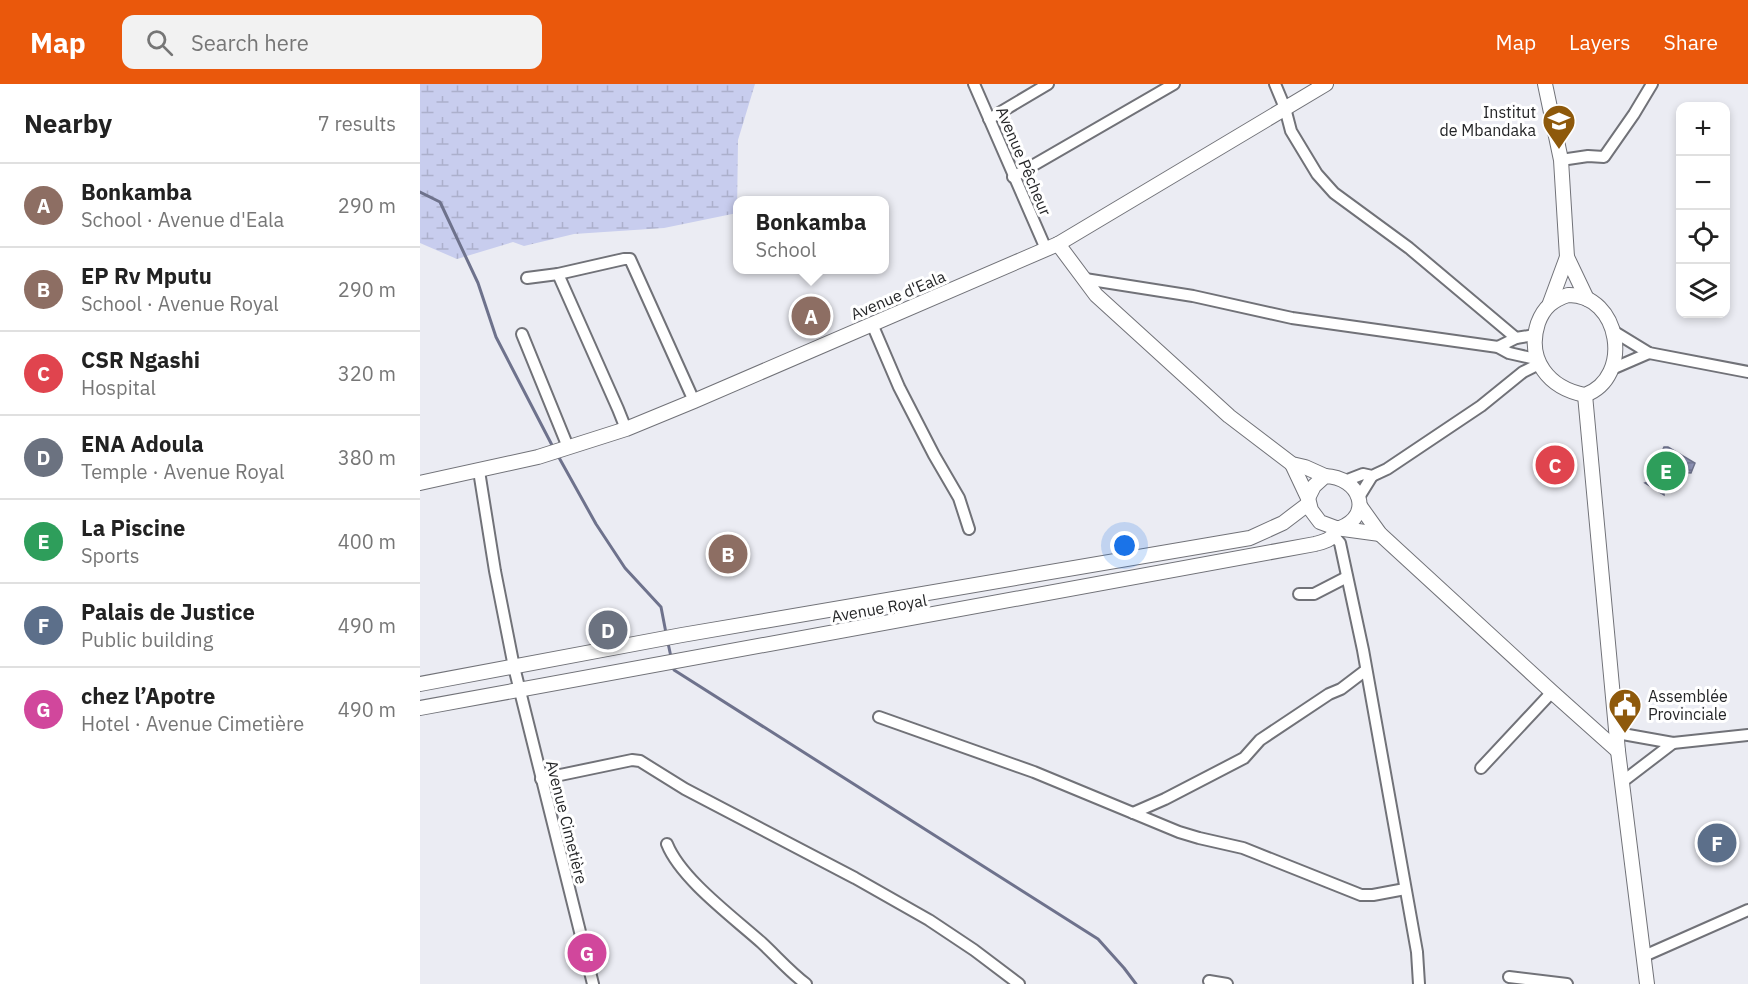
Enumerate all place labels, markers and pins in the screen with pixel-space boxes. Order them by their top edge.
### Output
place label: Institut de Mbandaka [1440,102,1536,140]
school or university icon: Institut de Mbandaka [1541,103,1577,150]
pin: A [792,294,830,338]
pin: C [1536,442,1574,488]
pin: E [1646,448,1686,494]
pin: B [708,532,748,576]
pin: D [588,608,627,652]
place label: Assemblée Provinciale [1648,686,1728,724]
public building icon: Assemblée Provinciale [1607,687,1643,734]
pin: F [1698,820,1736,866]
pin: G [568,930,606,976]

